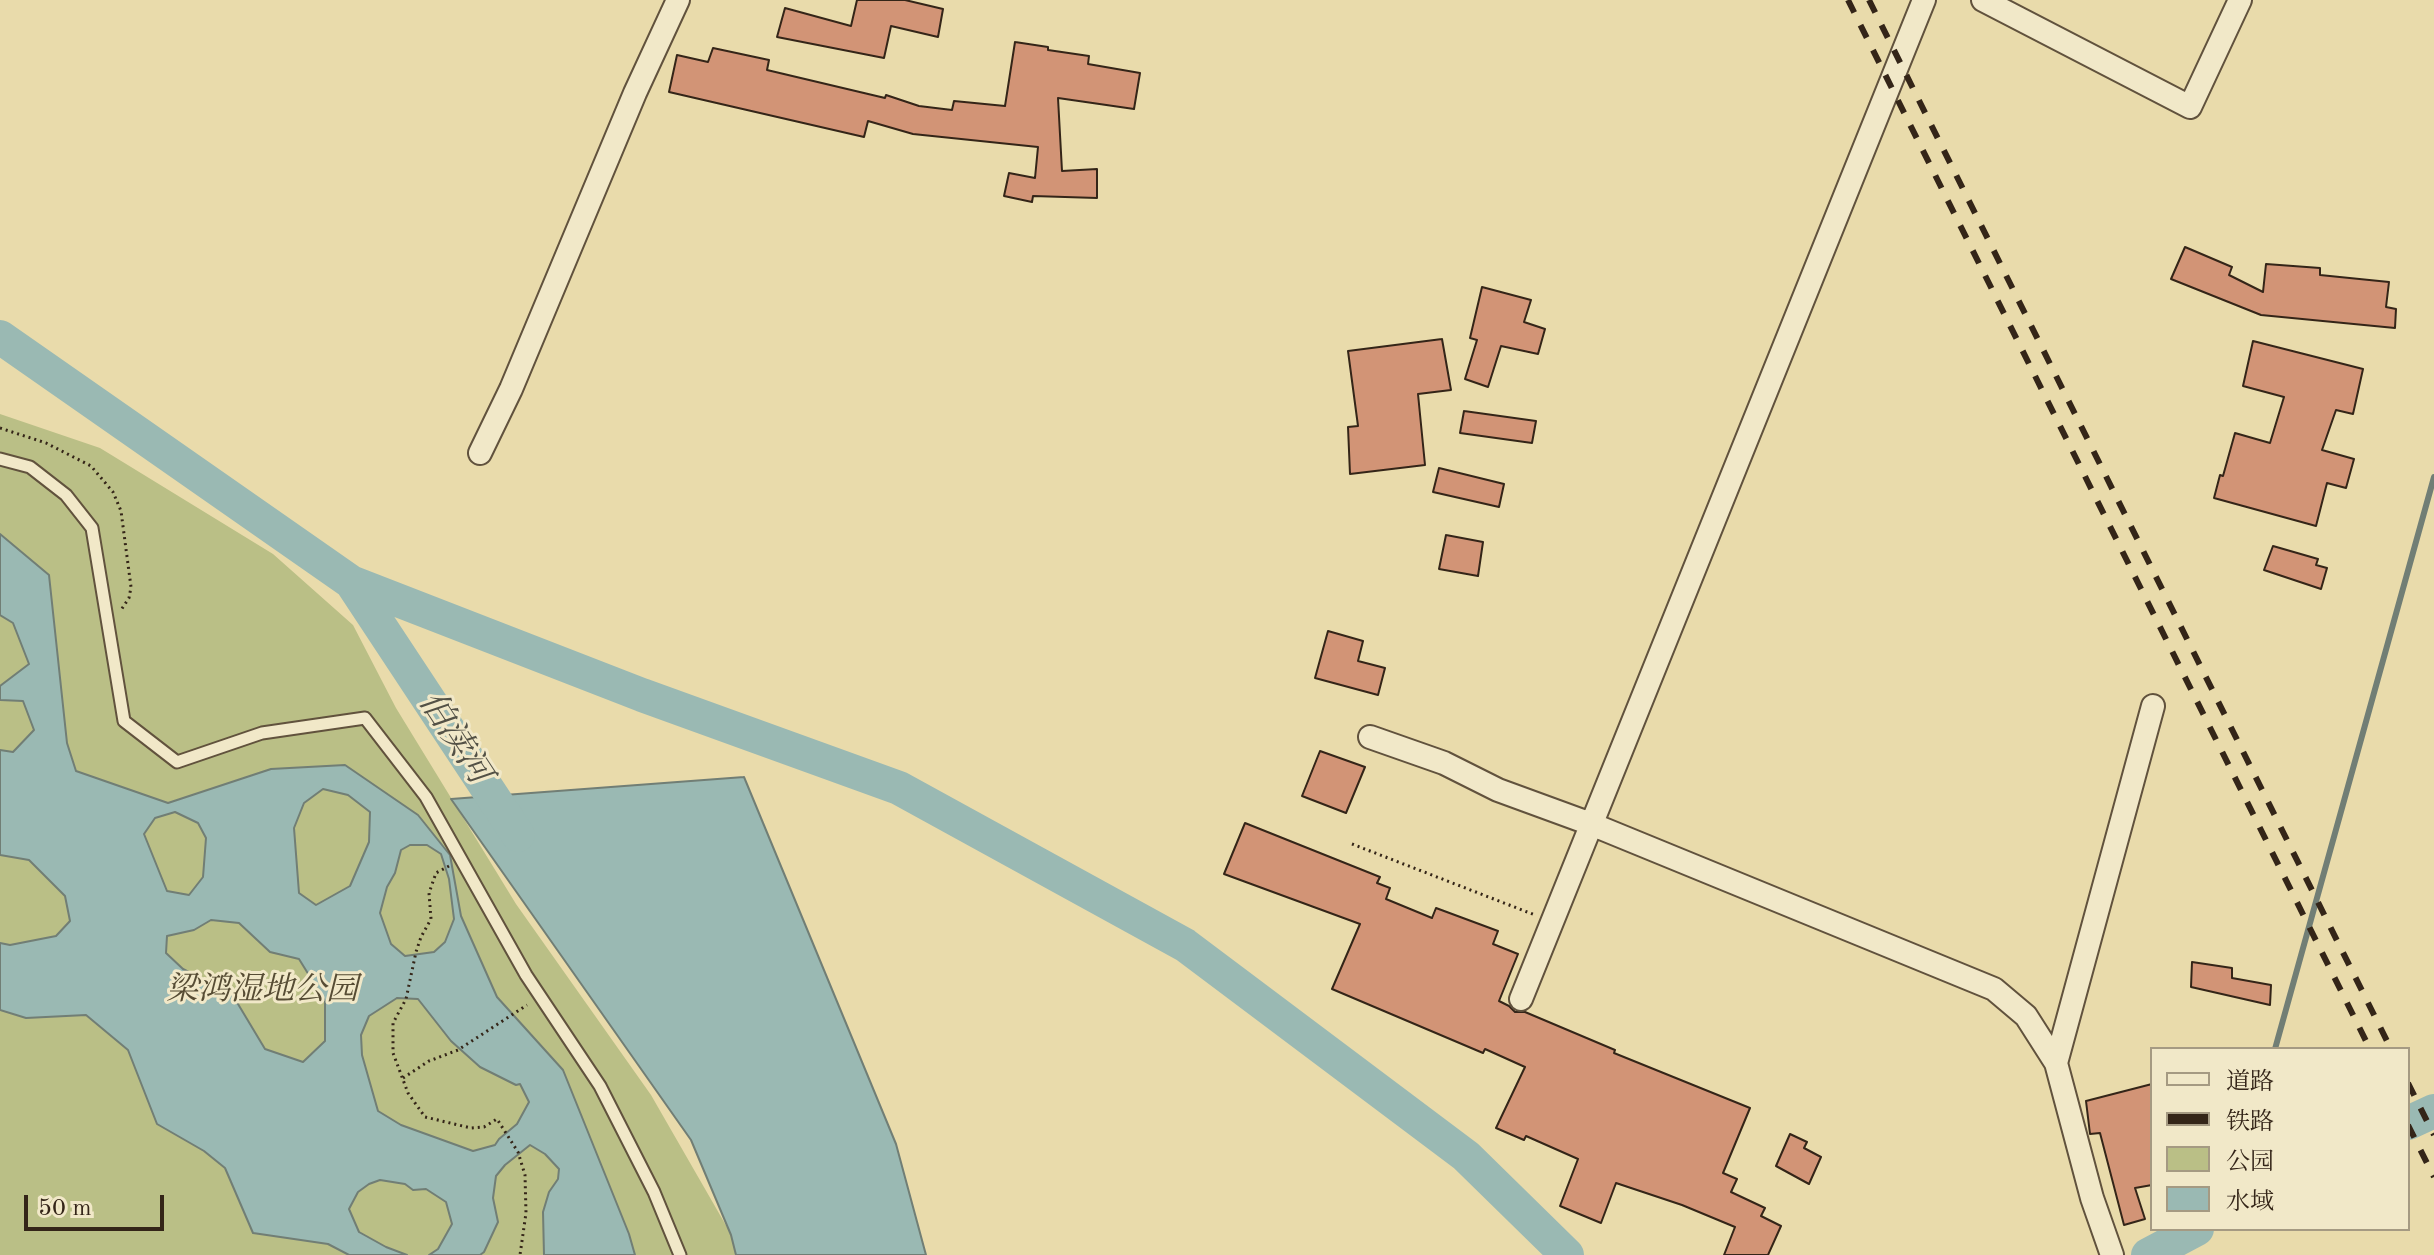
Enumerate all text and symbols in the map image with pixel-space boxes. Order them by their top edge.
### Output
water label: 伯渎河 [409,684,499,792]
park label: 梁鸿湿地公园 [166,972,358,1010]
legend [2150,1047,2410,1231]
text: 道路 [2226,1071,2274,1095]
text: 铁路 [2226,1111,2274,1135]
text: 公园 [2226,1151,2274,1175]
scale bar [28,1179,168,1229]
text: 水域 [2226,1191,2274,1215]
text: 50 m [38,1197,92,1221]

